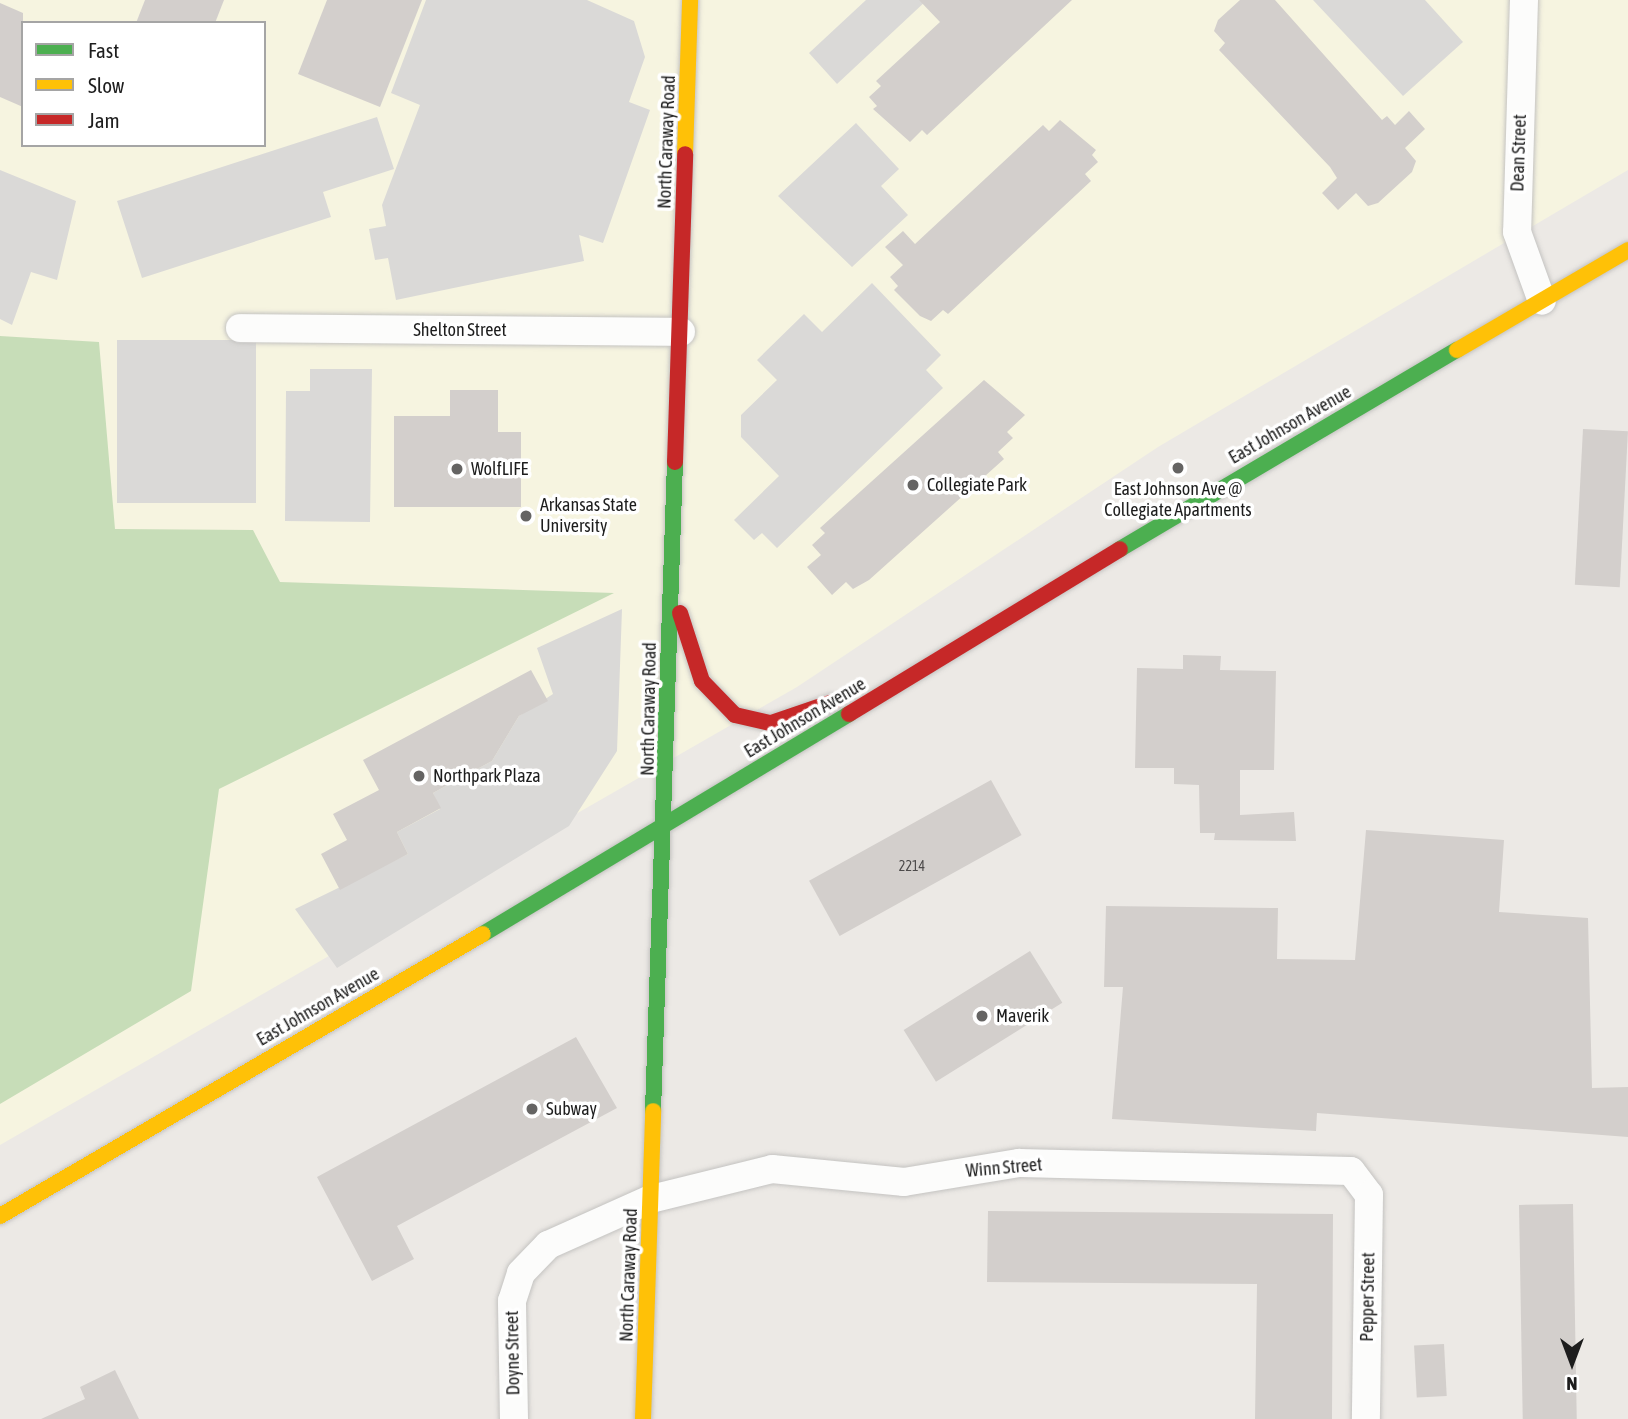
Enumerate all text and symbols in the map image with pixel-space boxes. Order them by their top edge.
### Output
legend [21,21,266,147]
text: Fast [88,38,119,62]
text: Slow [88,73,124,97]
street label: North Caraway Road [654,75,680,209]
text: Jam [88,108,120,132]
street label: Dean Street [1507,114,1531,192]
street label: Shelton Street [413,319,507,341]
street label: East Johnson Avenue [1225,381,1355,469]
place label: WolfLIFE [471,458,528,480]
marker: East Johnson Ave @ Collegiate Apartments [1170,460,1186,476]
marker: WolfLIFE [449,461,465,477]
place label: Collegiate Park [927,474,1027,496]
marker: Collegiate Park [905,477,921,493]
place label: East Johnson Ave @ Collegiate Apartments [1104,479,1252,522]
place label: Arkansas State University [540,495,637,538]
marker: Arkansas State University [518,508,534,524]
street label: North Caraway Road [637,642,661,776]
street label: East Johnson Avenue [740,673,870,763]
place label: Northpark Plaza [433,765,541,787]
marker: Northpark Plaza [411,768,427,784]
house number: 2214 [899,858,925,874]
street label: East Johnson Avenue [253,963,383,1051]
place label: Maverik [996,1005,1049,1027]
marker: Maverik [974,1008,990,1024]
place label: Subway [546,1098,597,1120]
marker: Subway [524,1101,540,1117]
street label: Winn Street [965,1154,1043,1182]
street label: North Caraway Road [616,1208,642,1342]
street label: Pepper Street [1356,1252,1380,1342]
street label: Doyne Street [501,1310,525,1396]
north arrow [1537,1328,1607,1398]
text: N [1566,1373,1578,1395]

